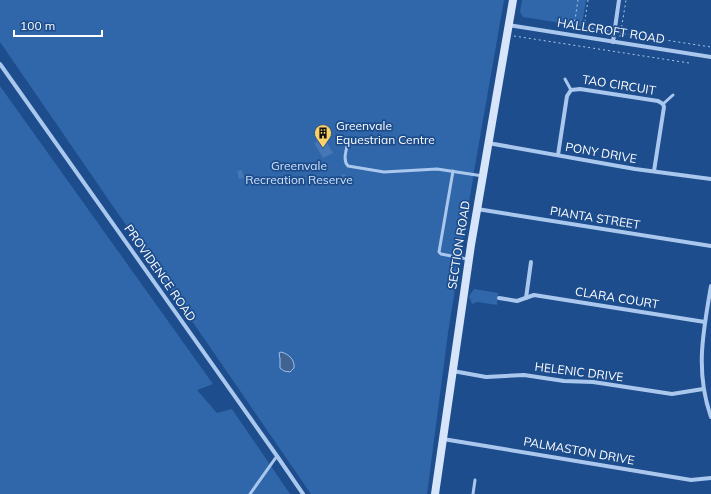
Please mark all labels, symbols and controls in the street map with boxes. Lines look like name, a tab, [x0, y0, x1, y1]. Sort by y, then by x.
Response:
scale bar	[14, 12, 102, 38]
street label: HALLCROFT ROAD	[556, 15, 666, 46]
text: 100 m	[20, 18, 55, 33]
street label: TAO CIRCUIT	[581, 71, 658, 98]
place label: Greenvale Equestrian Centre	[336, 118, 435, 147]
building icon: Greenvale Equestrian Centre	[313, 123, 333, 148]
street label: PONY DRIVE	[564, 139, 638, 166]
park label: Greenvale Recreation Reserve	[245, 158, 353, 187]
street label: SECTION ROAD	[444, 200, 473, 290]
street label: PIANTA STREET	[549, 203, 642, 232]
street label: PROVIDENCE ROAD	[121, 221, 200, 324]
street label: CLARA COURT	[574, 283, 661, 312]
street label: HELENIC DRIVE	[534, 359, 624, 384]
street label: PALMASTON DRIVE	[522, 433, 636, 468]

